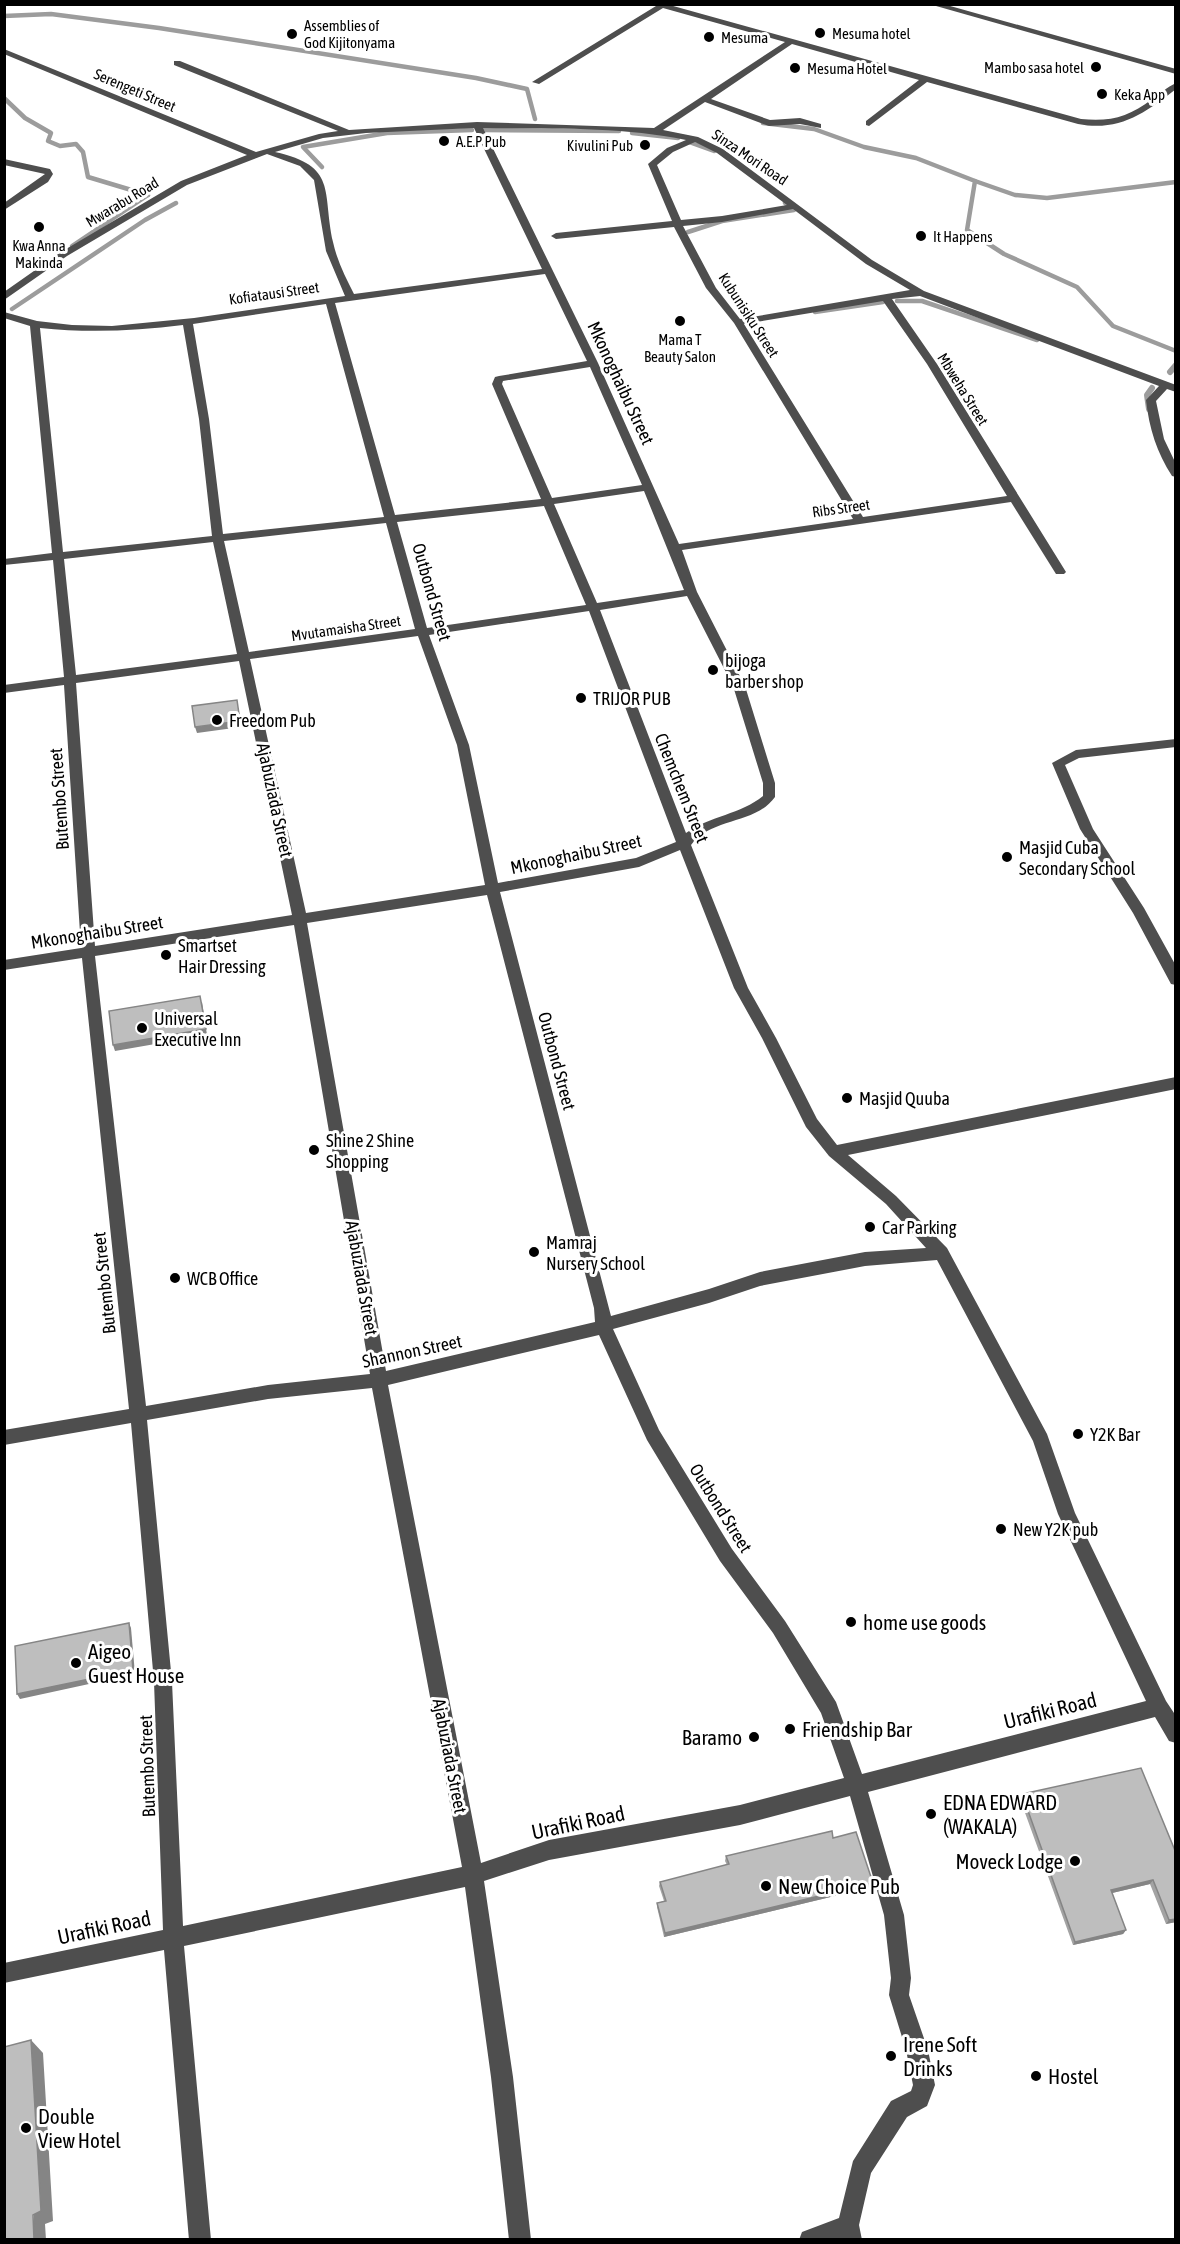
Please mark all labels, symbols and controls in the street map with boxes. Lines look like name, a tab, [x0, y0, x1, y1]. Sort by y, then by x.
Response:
place label: Assemblies of God Kijitonyama	[304, 17, 395, 51]
place label: Mesuma hotel	[832, 25, 911, 42]
marker: Mesuma hotel	[813, 26, 827, 40]
marker: Assemblies of God Kijitonyama	[285, 27, 299, 41]
place label: Mesuma	[721, 29, 768, 46]
marker: Mesuma	[702, 30, 716, 44]
place label: Mambo sasa hotel	[984, 59, 1084, 76]
place label: Mesuma Hotel	[807, 60, 887, 77]
marker: Mambo sasa hotel	[1089, 60, 1103, 74]
marker: Mesuma Hotel	[788, 61, 802, 75]
street label: Serengeti Street	[91, 65, 179, 115]
place label: Keka App	[1114, 86, 1165, 103]
marker: Keka App	[1095, 87, 1109, 101]
street label: Sinza Mori Road	[709, 126, 791, 188]
place label: A.E.P Pub	[456, 133, 506, 150]
marker: A.E.P Pub	[437, 134, 451, 148]
place label: Kivulini Pub	[567, 137, 633, 154]
marker: Kivulini Pub	[638, 138, 652, 152]
street label: Mwarabu Road	[82, 174, 162, 230]
marker: Kwa Anna Makinda	[32, 220, 46, 234]
place label: It Happens	[933, 228, 993, 245]
marker: It Happens	[914, 229, 928, 243]
place label: Kwa Anna Makinda	[12, 237, 66, 271]
street label: Kubunisiku Street	[715, 270, 783, 360]
street label: Kofiatausi Street	[228, 278, 320, 308]
marker: Mama T Beauty Salon	[673, 314, 687, 328]
street label: Mkonoghaibu Street	[583, 318, 659, 448]
place label: Mama T Beauty Salon	[644, 331, 716, 365]
street label: Mbweha Street	[934, 350, 992, 428]
street label: Ribs Street	[811, 496, 871, 520]
street label: Outbond Street	[408, 541, 456, 643]
street label: Mvutamaisha Street	[290, 612, 402, 644]
place label: bijoga barber shop	[725, 650, 804, 692]
marker: bijoga barber shop	[706, 663, 720, 677]
place label: TRIJOR PUB	[593, 688, 671, 709]
marker: TRIJOR PUB	[574, 691, 588, 705]
place label: Freedom Pub	[229, 710, 316, 731]
marker: Freedom Pub	[210, 713, 224, 727]
street label: Chemchem Street	[650, 730, 714, 846]
street label: Ajabuziada Street	[253, 741, 297, 859]
street label: Butembo Street	[45, 747, 73, 851]
street label: Mkonoghaibu Street	[509, 830, 643, 878]
place label: Masjid Cuba Secondary School	[1019, 837, 1135, 879]
marker: Masjid Cuba Secondary School	[1000, 850, 1014, 864]
street label: Mkonoghaibu Street	[29, 911, 165, 953]
place label: Smartset Hair Dressing	[178, 935, 266, 977]
marker: Smartset Hair Dressing	[159, 948, 173, 962]
place label: Universal Executive Inn	[154, 1008, 241, 1050]
street label: Outbond Street	[534, 1010, 580, 1112]
marker: Universal Executive Inn	[135, 1021, 149, 1035]
place label: Masjid Quuba	[859, 1088, 950, 1109]
marker: Masjid Quuba	[840, 1091, 854, 1105]
place label: Shine 2 Shine Shopping	[326, 1130, 414, 1172]
marker: Shine 2 Shine Shopping	[307, 1143, 321, 1157]
place label: Car Parking	[882, 1217, 957, 1238]
street label: Ajabuziada Street	[342, 1219, 382, 1337]
marker: Car Parking	[863, 1220, 877, 1234]
street label: Butembo Street	[88, 1231, 120, 1335]
place label: Mamraj Nursery School	[546, 1232, 645, 1274]
marker: Mamraj Nursery School	[527, 1245, 541, 1259]
place label: WCB Office	[187, 1268, 258, 1289]
marker: WCB Office	[168, 1271, 182, 1285]
street label: Shannon Street	[360, 1330, 464, 1372]
place label: Y2K Bar	[1090, 1424, 1141, 1445]
marker: Y2K Bar	[1071, 1427, 1085, 1441]
street label: Outbond Street	[685, 1460, 757, 1556]
place label: New Y2K pub	[1013, 1519, 1098, 1540]
marker: New Y2K pub	[994, 1522, 1008, 1536]
place label: home use goods	[863, 1610, 986, 1634]
marker: home use goods	[844, 1615, 858, 1629]
place label: Aigeo Guest House	[88, 1639, 184, 1687]
marker: Aigeo Guest House	[69, 1656, 83, 1670]
street label: Urafiki Road	[1001, 1687, 1099, 1733]
street label: Ajabuziada Street	[429, 1697, 471, 1815]
street label: Butembo Street	[135, 1715, 159, 1817]
place label: Friendship Bar	[802, 1717, 913, 1741]
marker: Friendship Bar	[783, 1722, 797, 1736]
place label: Baramo	[682, 1725, 742, 1749]
marker: Baramo	[747, 1730, 761, 1744]
place label: EDNA EDWARD (WAKALA)	[943, 1790, 1057, 1838]
street label: Urafiki Road	[529, 1800, 627, 1844]
marker: EDNA EDWARD (WAKALA)	[924, 1807, 938, 1821]
place label: Moveck Lodge	[955, 1849, 1063, 1873]
marker: Moveck Lodge	[1068, 1854, 1082, 1868]
place label: New Choice Pub	[778, 1874, 900, 1898]
marker: New Choice Pub	[759, 1879, 773, 1893]
street label: Urafiki Road	[55, 1905, 153, 1949]
place label: Irene Soft Drinks	[903, 2032, 977, 2080]
marker: Irene Soft Drinks	[884, 2049, 898, 2063]
place label: Hostel	[1048, 2064, 1099, 2088]
marker: Hostel	[1029, 2069, 1043, 2083]
place label: Double View Hotel	[38, 2104, 121, 2152]
marker: Double View Hotel	[19, 2121, 33, 2135]

